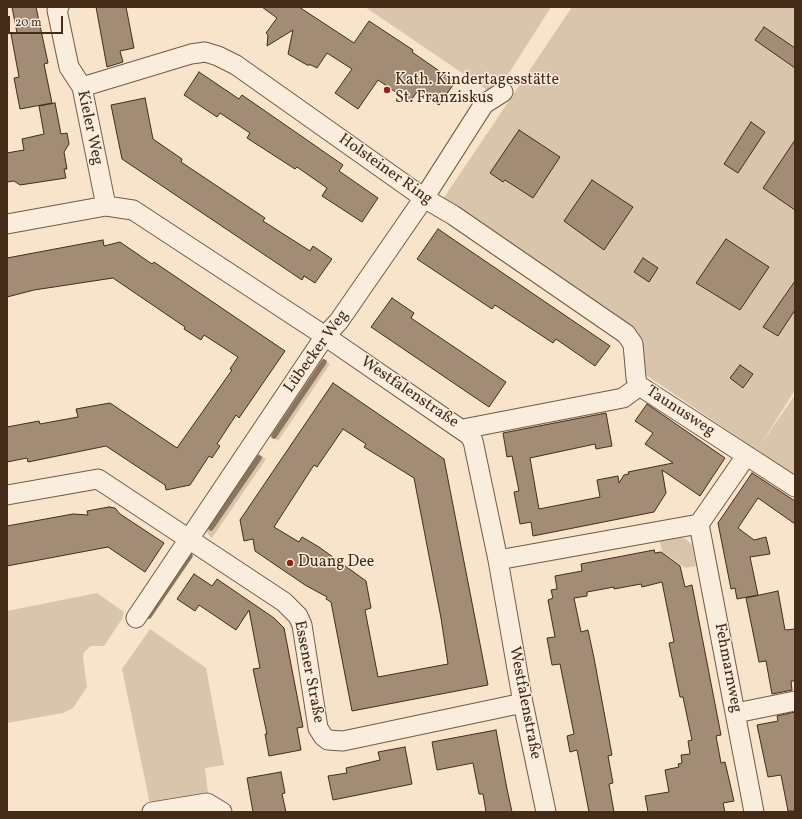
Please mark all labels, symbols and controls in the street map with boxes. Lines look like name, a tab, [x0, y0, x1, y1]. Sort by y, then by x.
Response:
scale bar	[10, 8, 65, 34]
text: 20 m	[15, 15, 42, 31]
place label: Kath. Kindertagesstätte St. Franziskus	[395, 71, 559, 109]
marker: Kath. Kindertagesstätte St. Franziskus	[382, 85, 392, 95]
street label: Kieler Weg	[72, 89, 106, 167]
street label: Holsteiner Ring	[334, 130, 436, 210]
street label: Lübecker Weg	[281, 307, 353, 397]
street label: Westfalenstraße	[356, 353, 462, 433]
street label: Taunusweg	[642, 383, 718, 441]
place label: Duang Dee	[298, 553, 374, 573]
marker: Duang Dee	[285, 558, 295, 568]
street label: Essener Straße	[289, 619, 327, 725]
street label: Fehmarnweg	[709, 621, 745, 715]
street label: Westfalenstraße	[504, 645, 544, 761]

